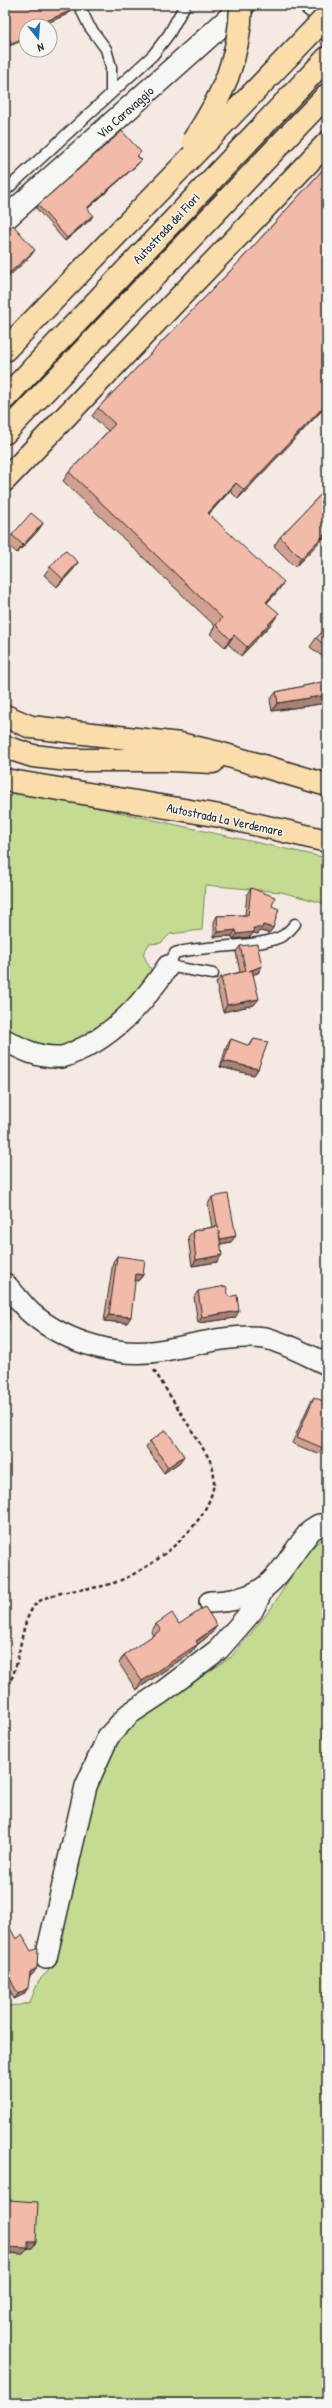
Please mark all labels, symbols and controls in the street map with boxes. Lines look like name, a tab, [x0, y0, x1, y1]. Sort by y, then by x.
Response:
north arrow	[18, 18, 58, 58]
text: N	[36, 40, 46, 55]
street label: Via Caravaggio	[93, 82, 157, 142]
street label: Autostrada dei Fiori	[128, 189, 204, 267]
street label: Autostrada La Verdemare	[165, 798, 285, 840]

